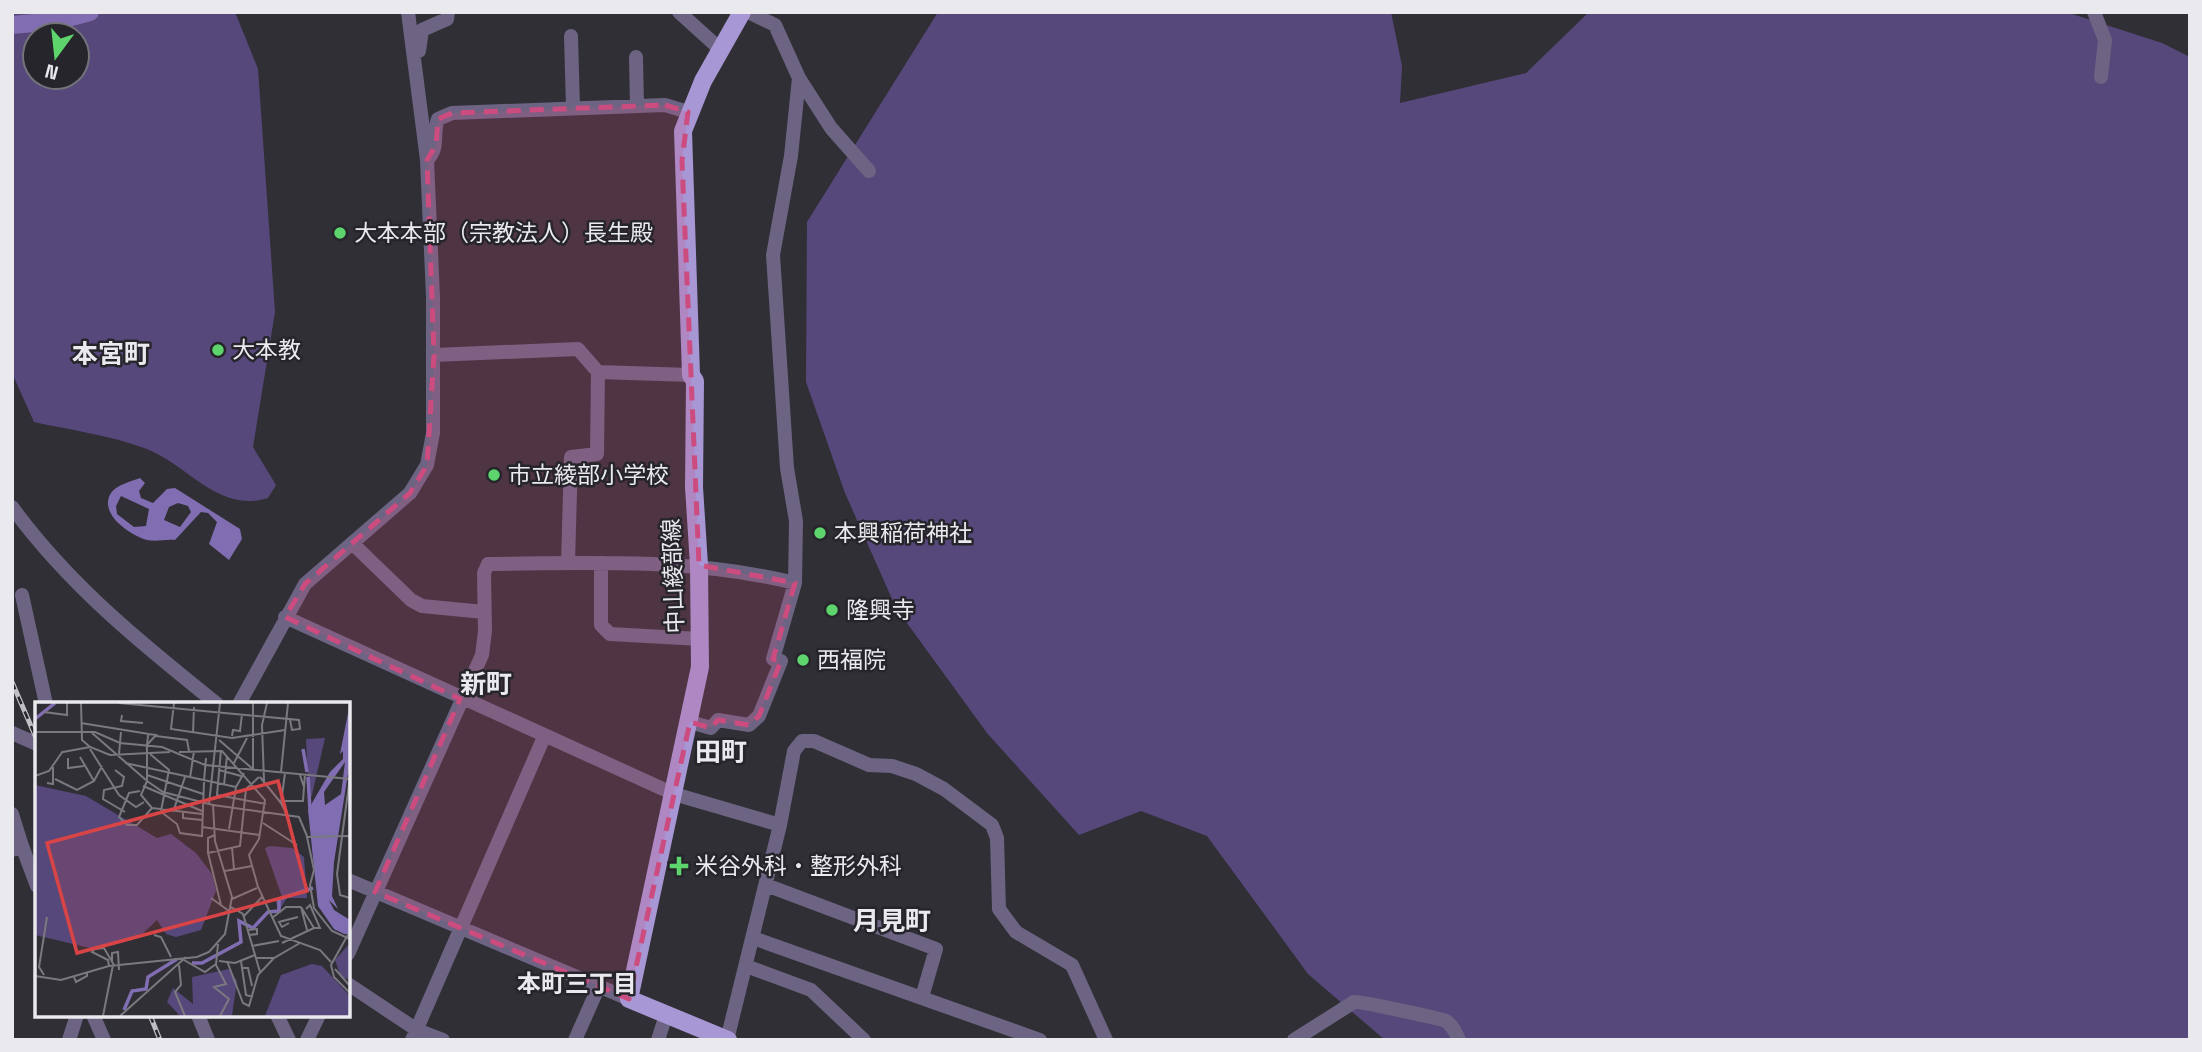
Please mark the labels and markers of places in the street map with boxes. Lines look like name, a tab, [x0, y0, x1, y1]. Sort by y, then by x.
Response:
place label: 大本本部（宗教法人）長生殿	[354, 218, 653, 248]
marker: 大本本部（宗教法人）長生殿	[332, 225, 348, 241]
place label: 大本教	[232, 335, 301, 365]
marker: 大本教	[210, 342, 226, 358]
place label: 市立綾部小学校	[508, 460, 669, 490]
marker: 市立綾部小学校	[486, 467, 502, 483]
place label: 本興稲荷神社	[834, 518, 972, 548]
marker: 本興稲荷神社	[812, 525, 828, 541]
place label: 隆興寺	[846, 595, 915, 625]
marker: 隆興寺	[824, 602, 840, 618]
place label: 西福院	[817, 645, 886, 675]
marker: 西福院	[795, 652, 811, 668]
place label: 米谷外科・整形外科	[695, 851, 902, 881]
marker: 米谷外科・整形外科	[669, 856, 689, 876]

